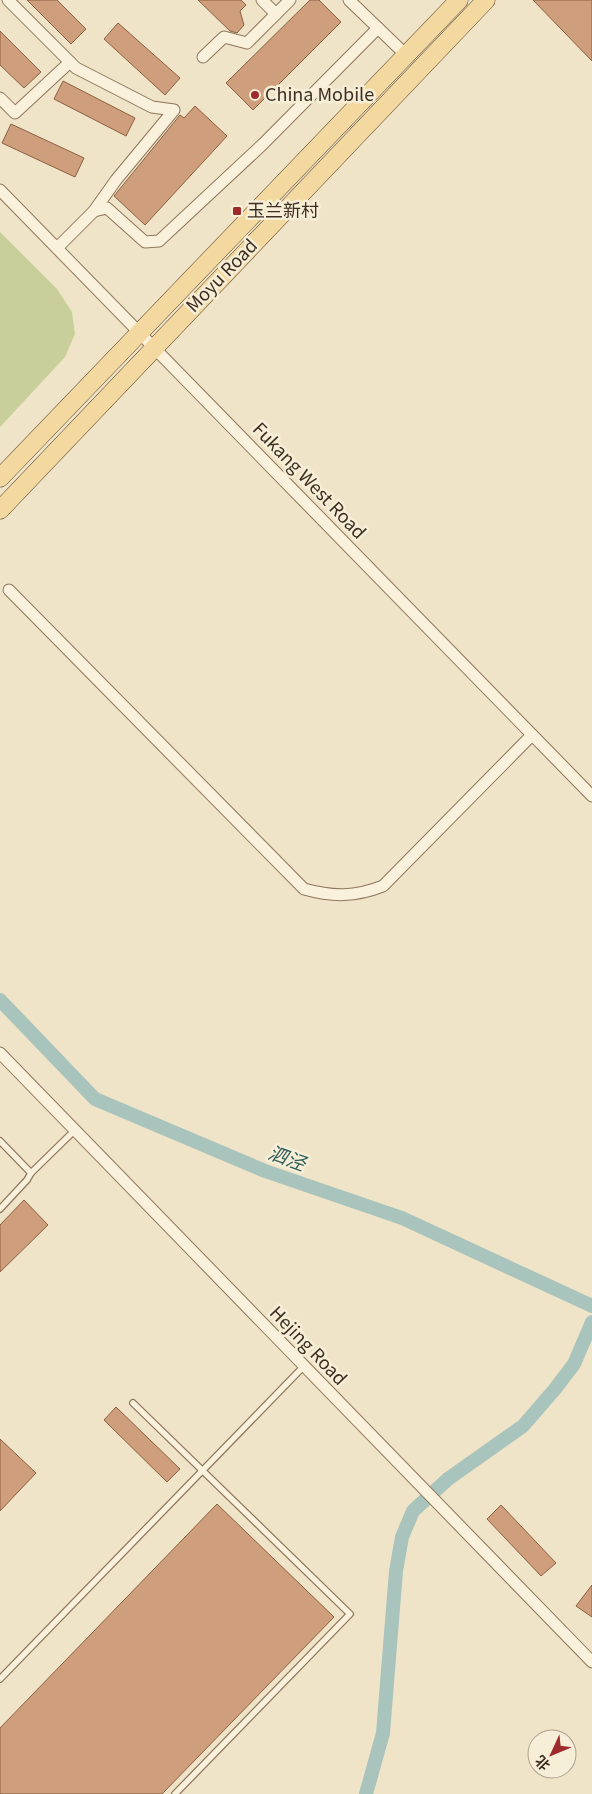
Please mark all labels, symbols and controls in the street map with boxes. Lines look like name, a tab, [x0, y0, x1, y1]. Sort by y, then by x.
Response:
place label: China Mobile	[265, 80, 374, 106]
marker: China Mobile	[249, 89, 261, 101]
place label: 玉兰新村	[247, 196, 319, 222]
marker: 玉兰新村	[231, 205, 243, 217]
street label: Moyu Road	[179, 232, 262, 317]
street label: Fukang West Road	[248, 416, 373, 544]
water label: 泗泾	[265, 1137, 312, 1176]
street label: Hejing Road	[265, 1299, 354, 1390]
north arrow	[527, 1729, 577, 1779]
text: 北	[530, 1752, 554, 1776]

